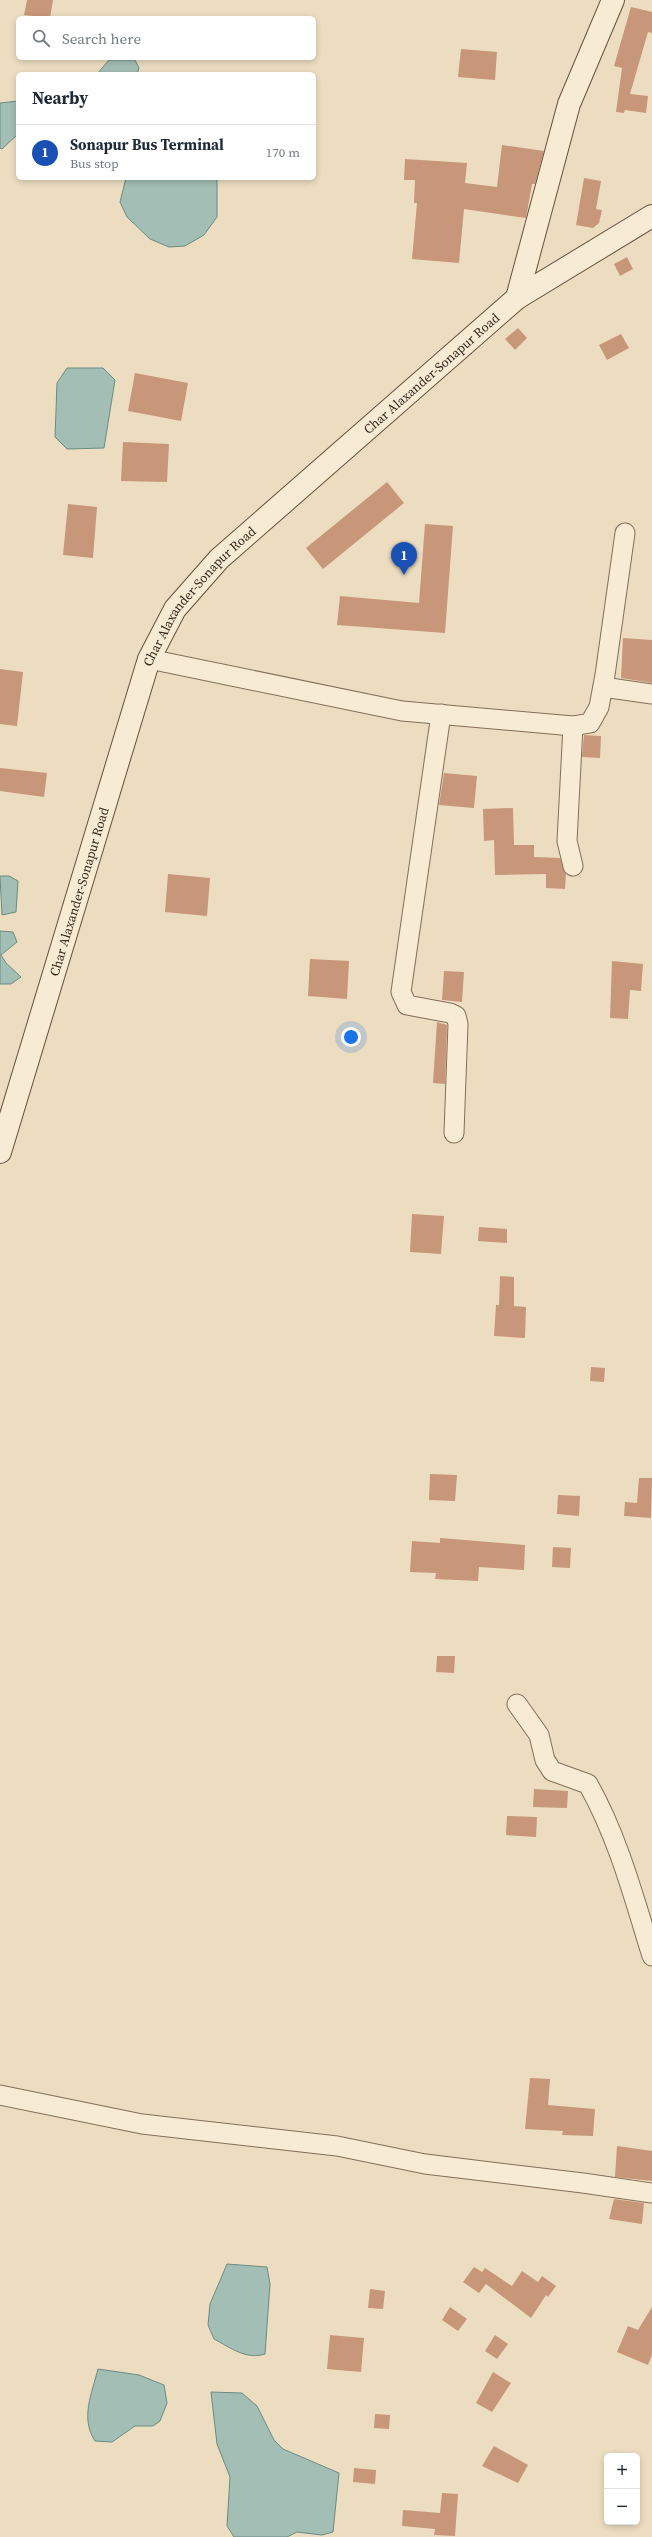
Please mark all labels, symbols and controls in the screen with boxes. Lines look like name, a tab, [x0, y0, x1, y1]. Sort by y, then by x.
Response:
search box	[16, 16, 316, 60]
icon: search	[30, 27, 52, 49]
text: Search here	[62, 28, 141, 49]
text: Nearby	[32, 86, 88, 110]
text: Sonapur Bus Terminal	[70, 134, 224, 155]
text: 1	[41, 144, 49, 161]
text: 170 m	[266, 144, 300, 161]
text: Bus stop	[70, 155, 119, 172]
street label: Char Alaxander-Sonapur Road	[360, 309, 504, 438]
street label: Char Alaxander-Sonapur Road	[139, 522, 260, 668]
pin: 1	[391, 542, 417, 575]
street label: Char Alaxander-Sonapur Road	[46, 805, 113, 978]
your location	[341, 1027, 361, 1047]
map controls	[604, 2453, 640, 2525]
button: +	[604, 2453, 640, 2489]
button: −	[604, 2489, 640, 2525]

